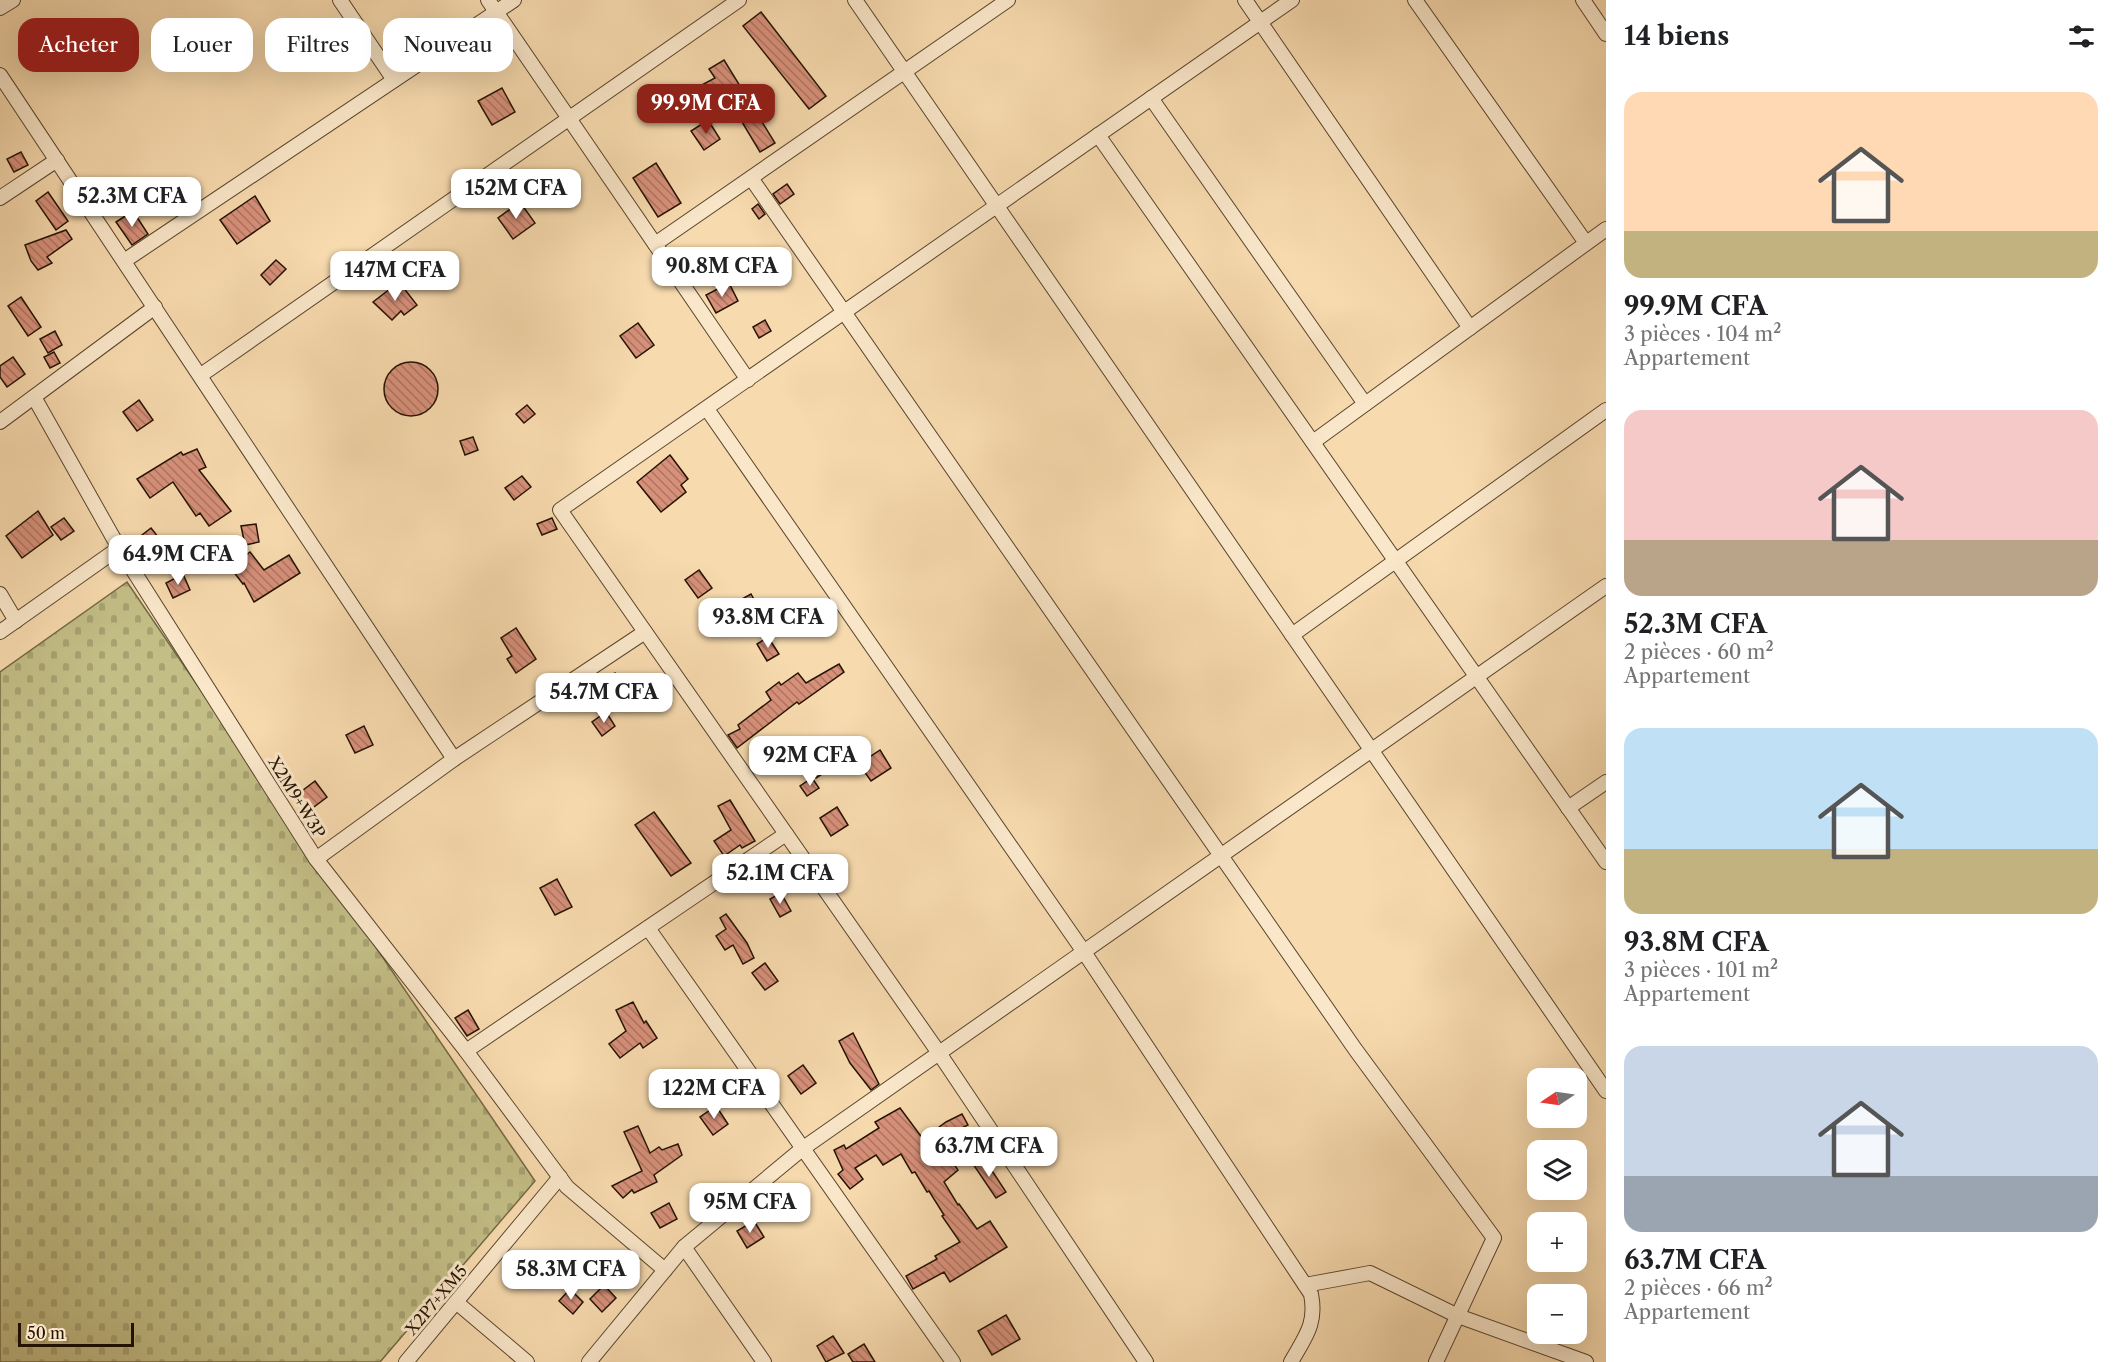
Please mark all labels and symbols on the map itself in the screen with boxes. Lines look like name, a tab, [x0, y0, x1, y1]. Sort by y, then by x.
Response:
pin: 99.9M CFA	[637, 84, 775, 135]
pin: 152M CFA	[454, 169, 578, 220]
pin: 52.3M CFA	[63, 177, 201, 228]
pin: 90.8M CFA	[653, 247, 791, 298]
pin: 147M CFA	[333, 251, 457, 302]
pin: 64.9M CFA	[109, 535, 247, 586]
pin: 93.8M CFA	[699, 598, 837, 649]
pin: 54.7M CFA	[535, 673, 673, 724]
pin: 92M CFA	[755, 736, 865, 787]
street label: X2M9+W3P	[264, 752, 330, 842]
pin: 52.1M CFA	[711, 854, 849, 905]
north arrow	[1527, 1068, 1587, 1128]
pin: 122M CFA	[652, 1069, 776, 1120]
pin: 63.7M CFA	[920, 1127, 1058, 1178]
pin: 95M CFA	[695, 1183, 805, 1234]
pin: 58.3M CFA	[502, 1250, 640, 1301]
street label: X2P7+XM5	[400, 1261, 471, 1340]
scale bar	[18, 1320, 134, 1348]

